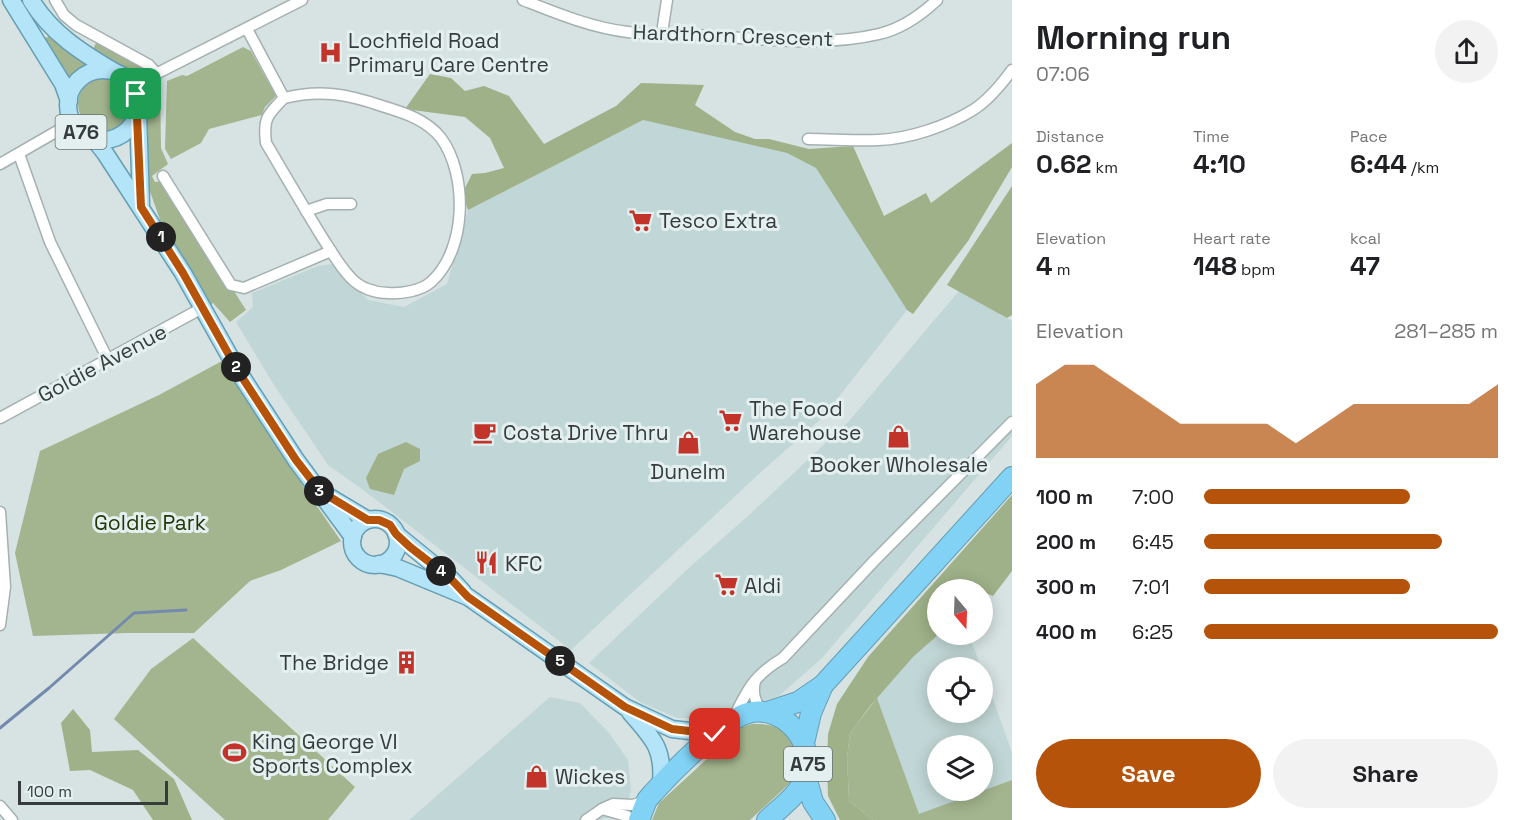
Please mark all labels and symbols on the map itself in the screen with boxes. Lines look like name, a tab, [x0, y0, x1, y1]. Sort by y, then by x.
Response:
street label: Hardthorn Crescent	[632, 18, 834, 52]
place label: Lochfield Road Primary Care Centre	[348, 27, 549, 78]
hospital icon: Lochfield Road Primary Care Centre	[317, 39, 343, 65]
pin	[110, 68, 161, 119]
road number: A76	[56, 115, 106, 149]
supermarket icon: Tesco Extra	[628, 207, 654, 233]
place label: Tesco Extra	[659, 207, 777, 234]
pin: 1	[146, 222, 176, 252]
street label: Goldie Avenue	[33, 318, 171, 408]
pin: 2	[221, 352, 251, 382]
place label: The Food Warehouse	[749, 395, 861, 446]
supermarket icon: The Food Warehouse	[718, 407, 744, 433]
cafe icon: Costa Drive Thru	[472, 419, 498, 445]
place label: Costa Drive Thru	[503, 419, 669, 446]
shop icon: Booker Wholesale	[886, 423, 912, 449]
shop icon: Dunelm	[675, 430, 701, 456]
place label: Booker Wholesale	[810, 451, 988, 478]
place label: Dunelm	[650, 458, 726, 485]
pin: 3	[304, 476, 334, 506]
park label: Goldie Park	[94, 509, 206, 536]
restaurant icon: KFC	[474, 550, 500, 576]
place label: KFC	[505, 550, 542, 577]
pin: 4	[426, 556, 456, 586]
supermarket icon: Aldi	[713, 572, 739, 598]
place label: Aldi	[744, 572, 781, 599]
north arrow	[927, 579, 993, 645]
pin: 5	[545, 646, 575, 676]
place label: The Bridge	[280, 649, 389, 676]
building icon: The Bridge	[394, 649, 420, 675]
pin	[689, 708, 740, 759]
place label: King George VI Sports Complex	[252, 728, 413, 779]
sports icon: King George VI Sports Complex	[221, 740, 247, 766]
road number: A75	[784, 747, 832, 781]
shop icon: Wickes	[524, 763, 550, 789]
place label: Wickes	[555, 763, 625, 790]
scale bar	[18, 778, 168, 806]

